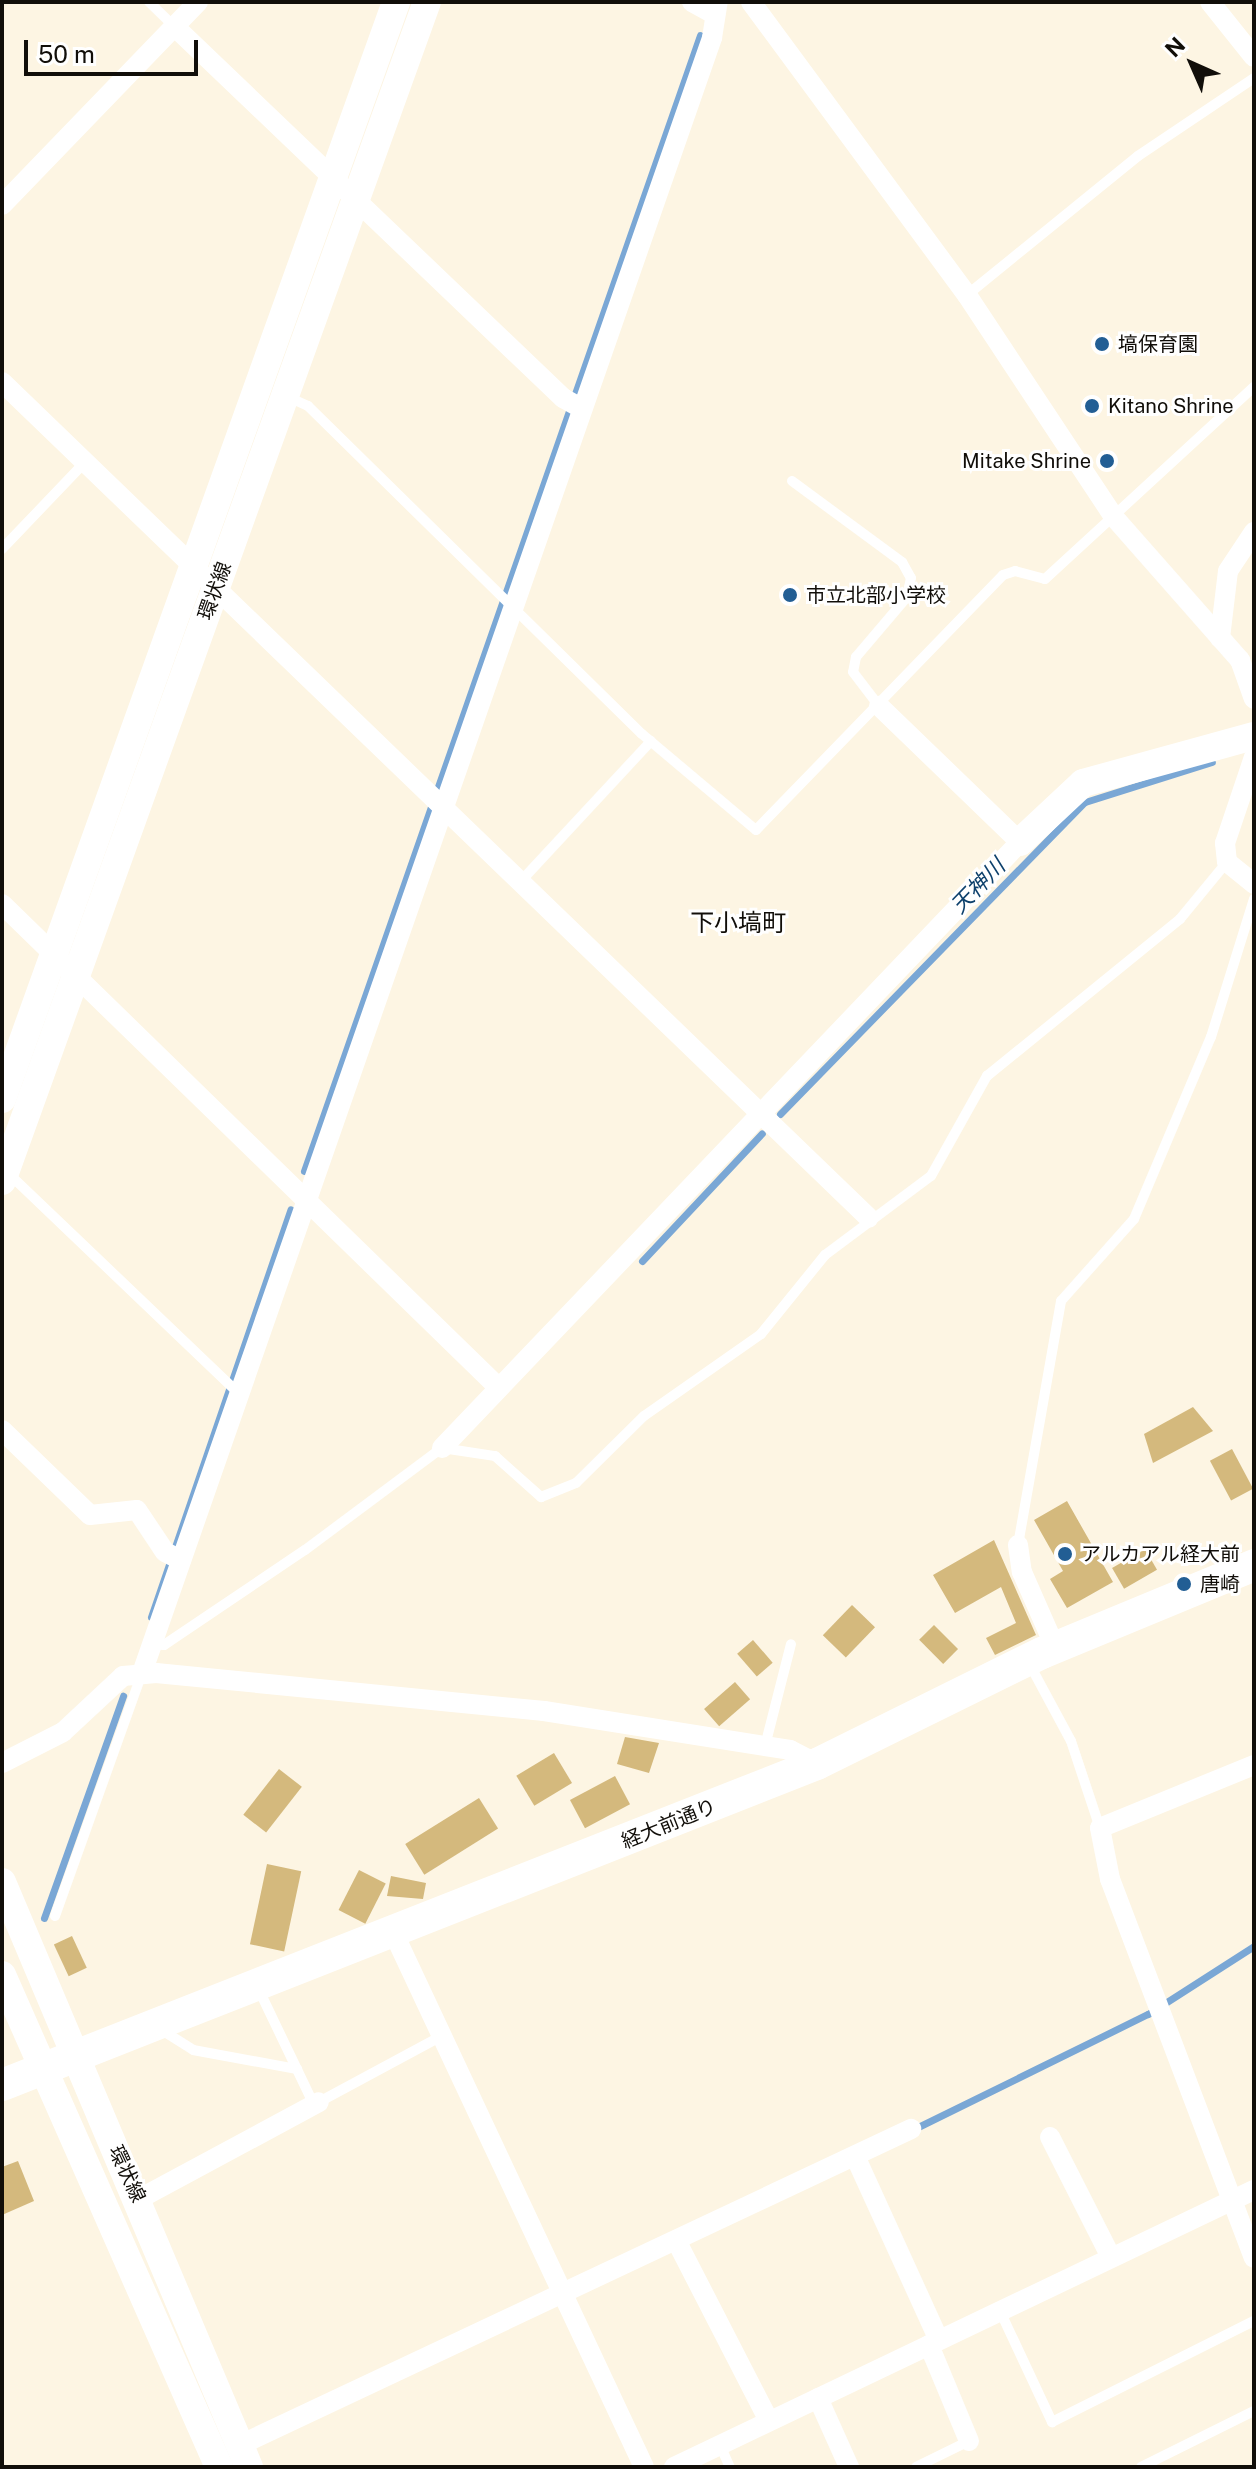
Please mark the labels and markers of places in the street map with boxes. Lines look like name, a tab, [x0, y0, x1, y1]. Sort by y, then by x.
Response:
place label: 塙保育園	[1118, 332, 1198, 356]
marker: 塙保育園	[1093, 335, 1111, 353]
place label: Kitano Shrine	[1108, 394, 1234, 418]
marker: Kitano Shrine	[1083, 397, 1101, 415]
place label: Mitake Shrine	[962, 449, 1091, 473]
marker: Mitake Shrine	[1098, 452, 1116, 470]
place label: 市立北部小学校	[806, 583, 946, 607]
marker: 市立北部小学校	[781, 586, 799, 604]
place label: アルカアル経大前	[1081, 1542, 1241, 1566]
marker: アルカアル経大前	[1056, 1545, 1074, 1563]
place label: 唐崎	[1200, 1572, 1240, 1596]
marker: 唐崎	[1175, 1575, 1193, 1593]

